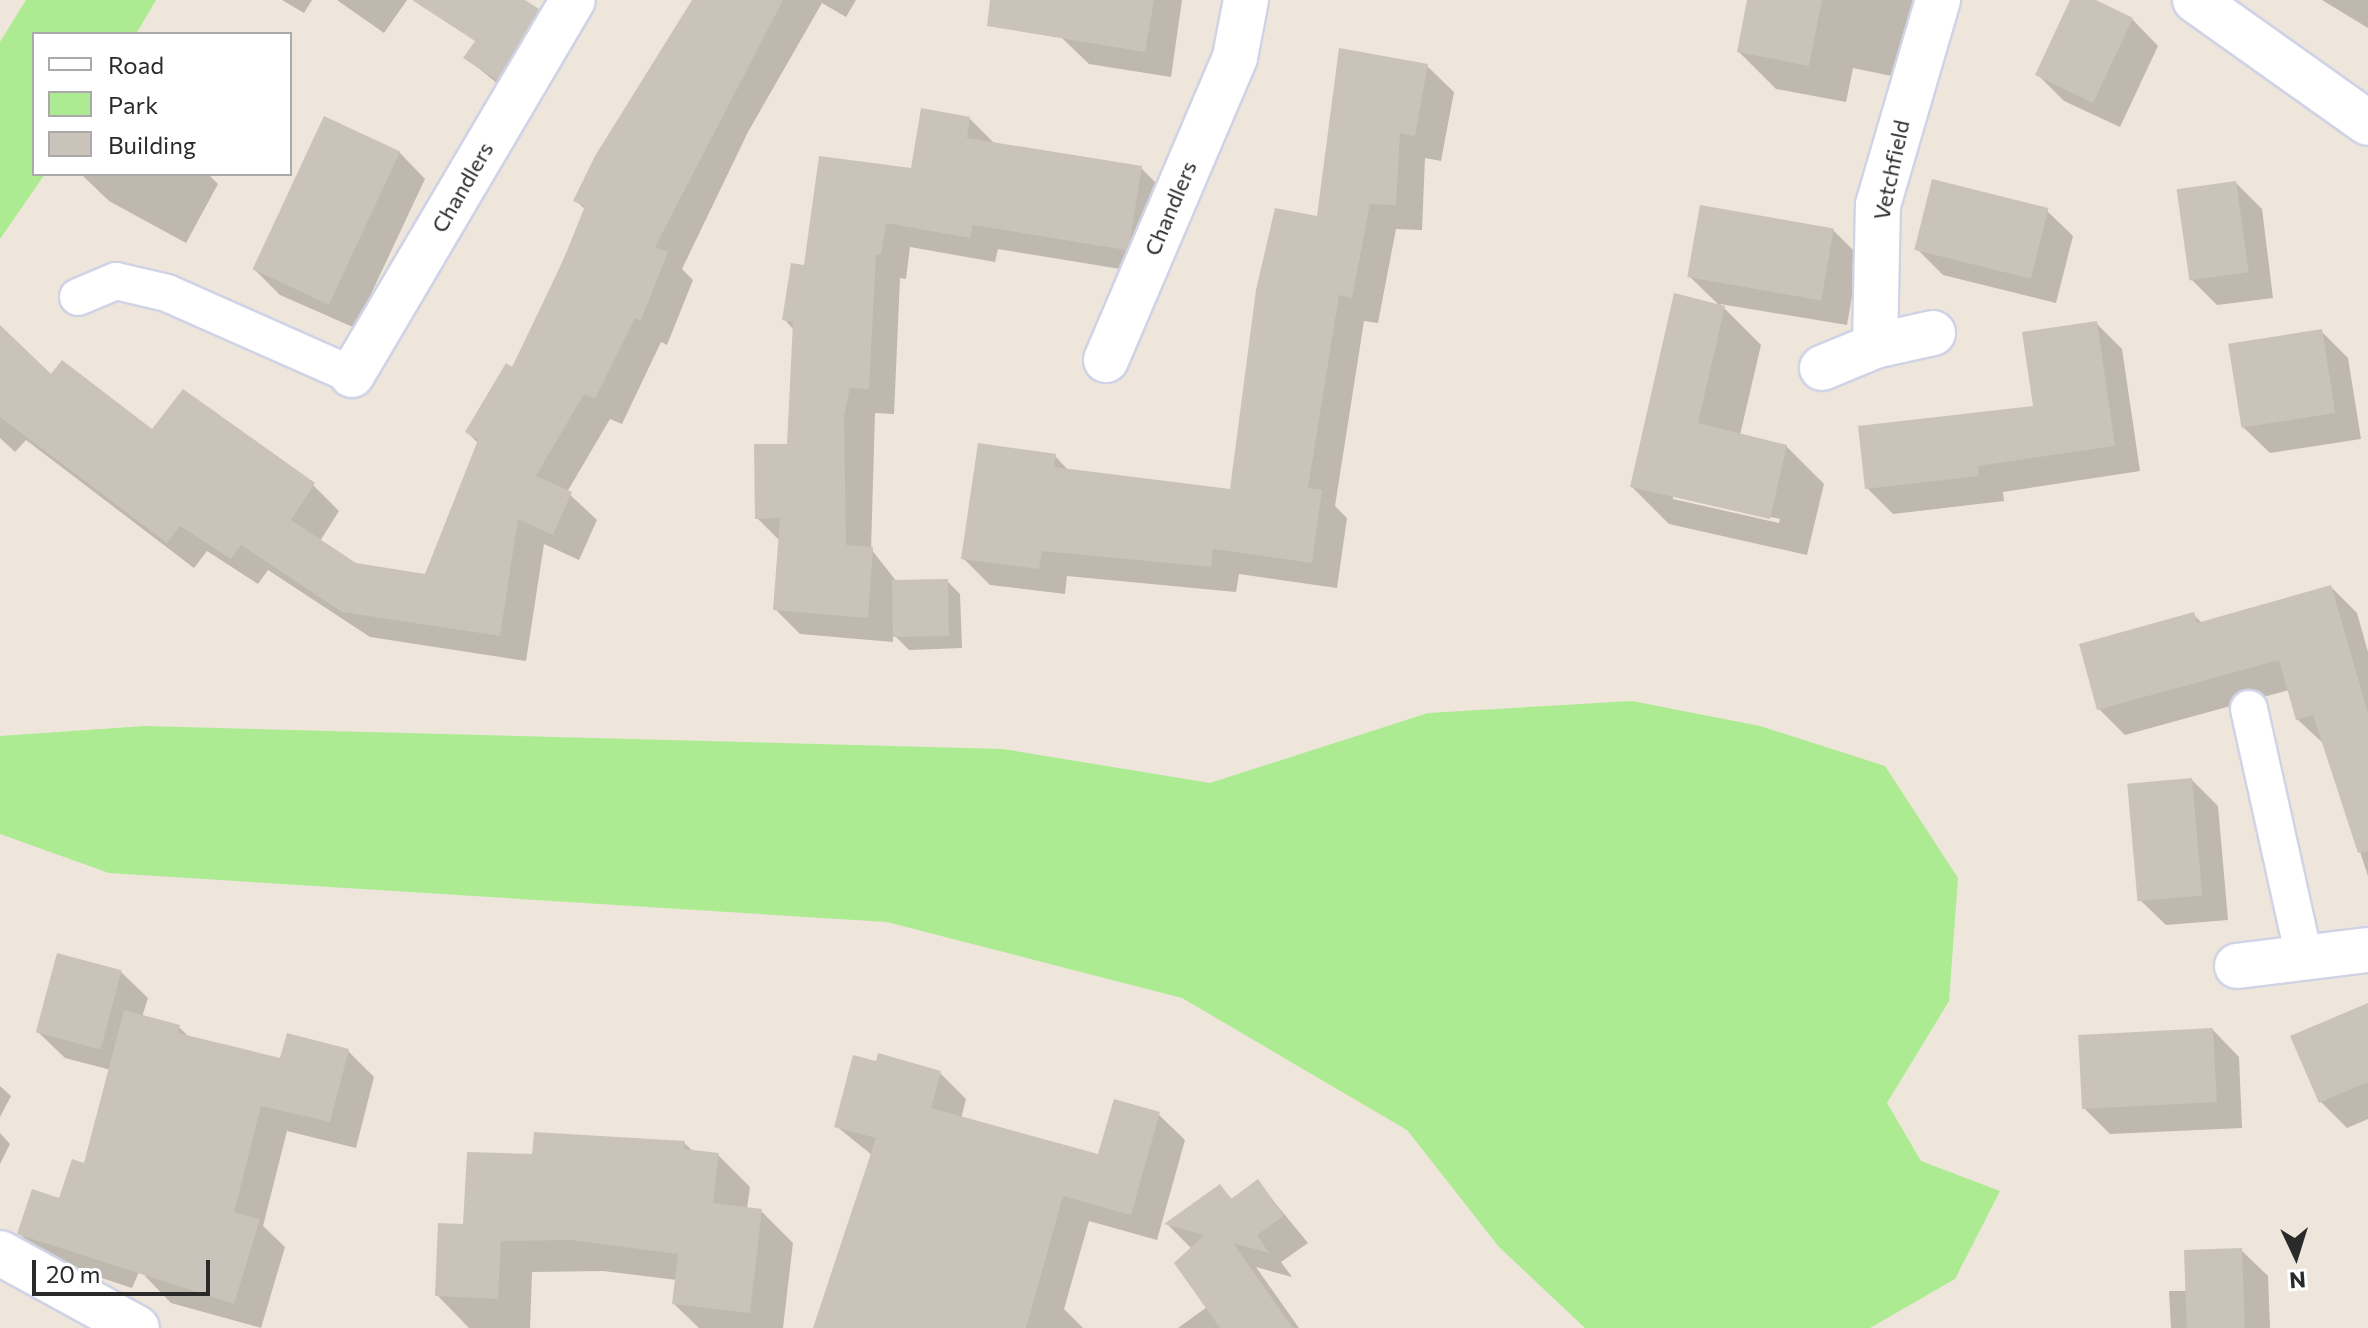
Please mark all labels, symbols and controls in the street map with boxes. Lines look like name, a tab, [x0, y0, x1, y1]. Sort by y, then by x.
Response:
legend	[32, 32, 292, 176]
text: Road	[108, 50, 164, 79]
text: Park	[108, 90, 158, 119]
street label: Vetchfield	[1868, 118, 1914, 222]
text: Building	[108, 130, 196, 159]
street label: Chandlers	[426, 137, 498, 237]
street label: Chandlers	[1138, 157, 1202, 259]
north arrow	[2256, 1216, 2336, 1296]
scale bar	[36, 1244, 214, 1294]
text: 20 m	[46, 1259, 100, 1288]
text: N	[2289, 1266, 2307, 1294]

